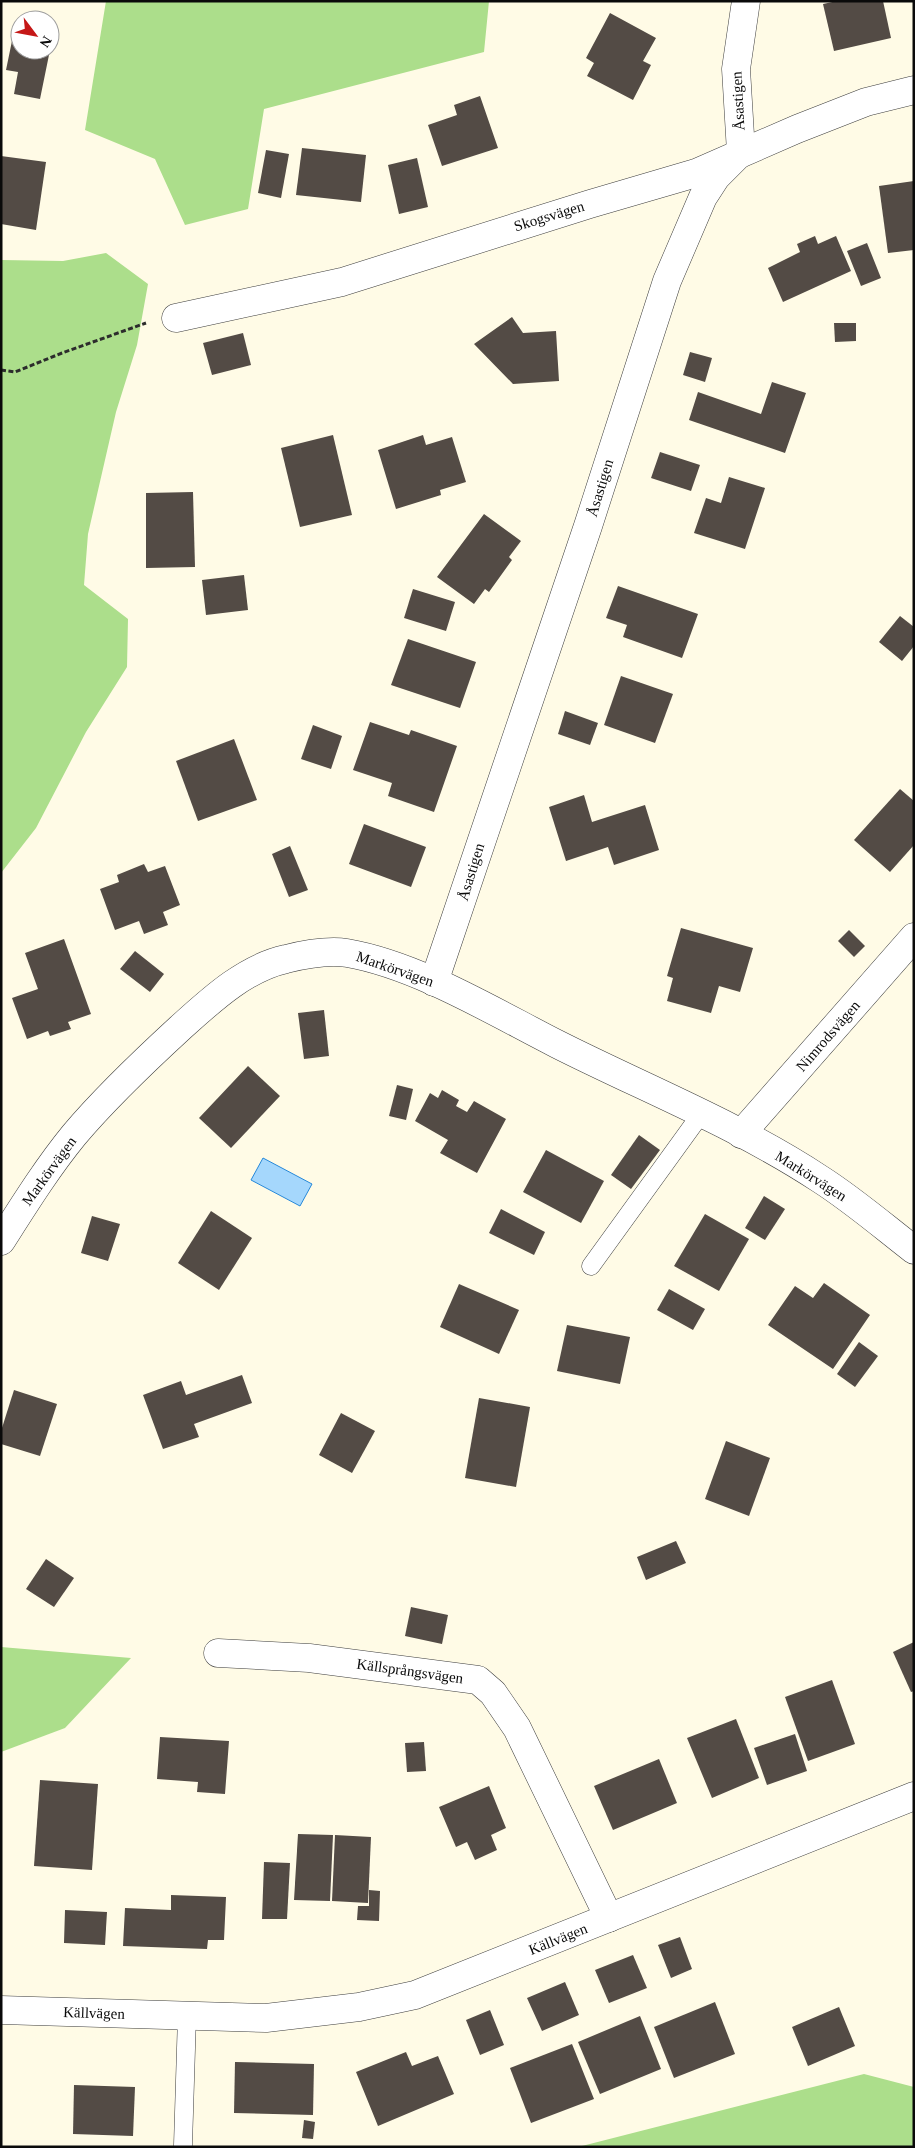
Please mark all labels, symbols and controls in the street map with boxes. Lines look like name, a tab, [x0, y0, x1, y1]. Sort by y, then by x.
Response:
north arrow	[10, 10, 60, 60]
text: N	[37, 33, 55, 50]
street label: Åsastigen	[728, 71, 748, 131]
street label: Skogsvägen	[512, 198, 586, 234]
street label: Åsastigen	[584, 457, 616, 519]
street label: Åsastigen	[455, 841, 487, 903]
street label: Markörvägen	[354, 948, 436, 990]
street label: Nimrodsvägen	[793, 997, 863, 1075]
street label: Markörvägen	[19, 1133, 80, 1208]
street label: Markörvägen	[772, 1148, 850, 1204]
street label: Källsprångsvägen	[356, 1656, 465, 1686]
street label: Källvägen	[526, 1920, 590, 1958]
street label: Källvägen	[63, 2004, 126, 2022]

